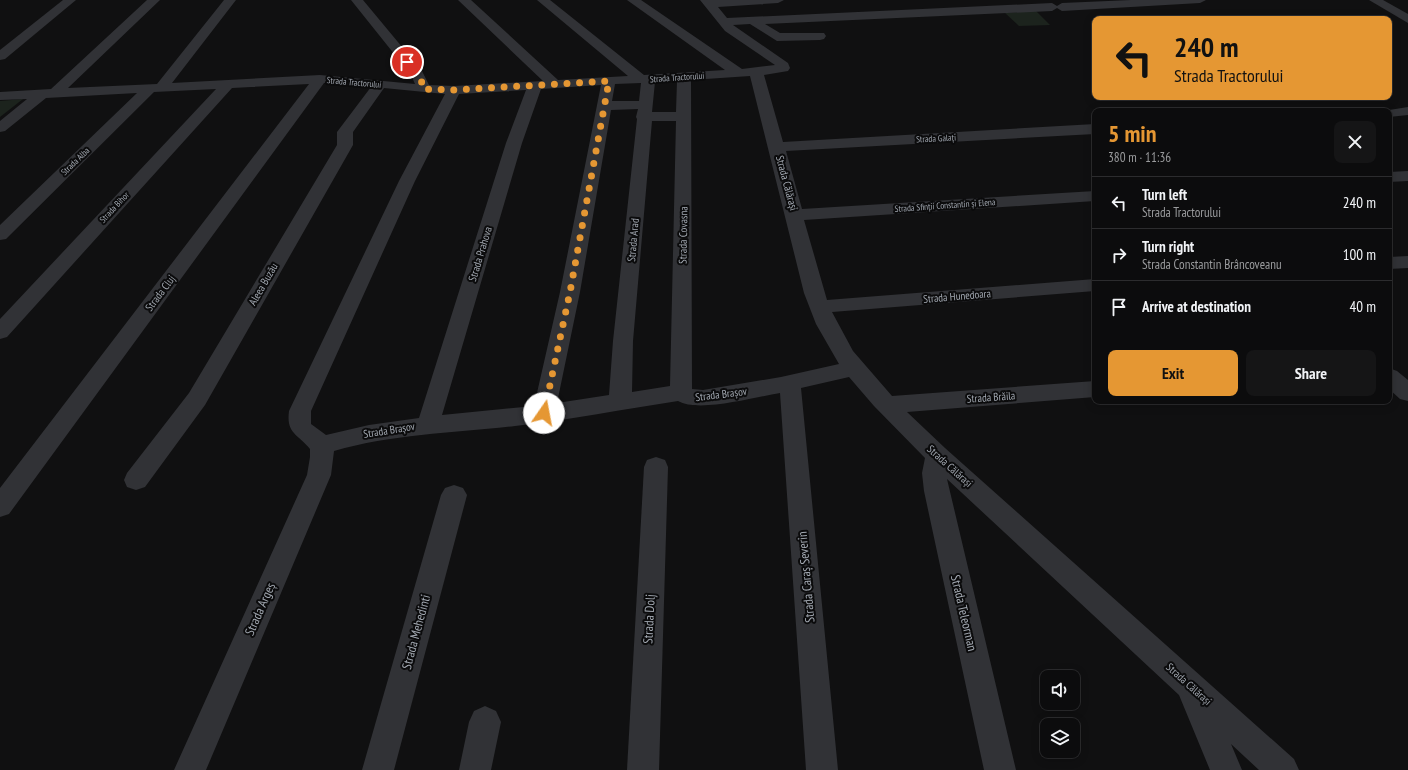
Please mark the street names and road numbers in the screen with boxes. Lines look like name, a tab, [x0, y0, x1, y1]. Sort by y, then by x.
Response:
street label: Strada Tractorului	[649, 70, 705, 84]
street label: Strada Tractorului	[326, 74, 382, 90]
street label: Strada Galați	[916, 131, 956, 146]
street label: Strada Alba	[58, 144, 92, 177]
street label: Strada Călărași	[773, 154, 801, 212]
street label: Strada Bihor	[97, 189, 131, 225]
street label: Strada Sfinții Constantin și Elena	[894, 196, 996, 215]
street label: Strada Covasna	[675, 206, 691, 264]
street label: Strada Arad	[624, 217, 642, 262]
street label: Strada Prahova	[465, 225, 495, 283]
street label: Aleea Buzău	[245, 260, 281, 308]
street label: Strada Cluj	[142, 272, 178, 314]
street label: Strada Hunedoara	[923, 286, 991, 306]
street label: Strada Brașov	[694, 384, 748, 404]
street label: Strada Brăila	[966, 388, 1016, 406]
street label: Strada Brașov	[362, 419, 416, 441]
street label: Strada Călărași	[924, 442, 976, 490]
street label: Strada Caraș Severin	[794, 530, 818, 623]
street label: Strada Teleorman	[947, 573, 981, 653]
street label: Strada Argeș	[241, 580, 279, 638]
street label: Strada Mehedinti	[398, 593, 434, 671]
street label: Strada Dolj	[639, 594, 659, 644]
street label: Strada Călărași	[1163, 660, 1215, 708]

